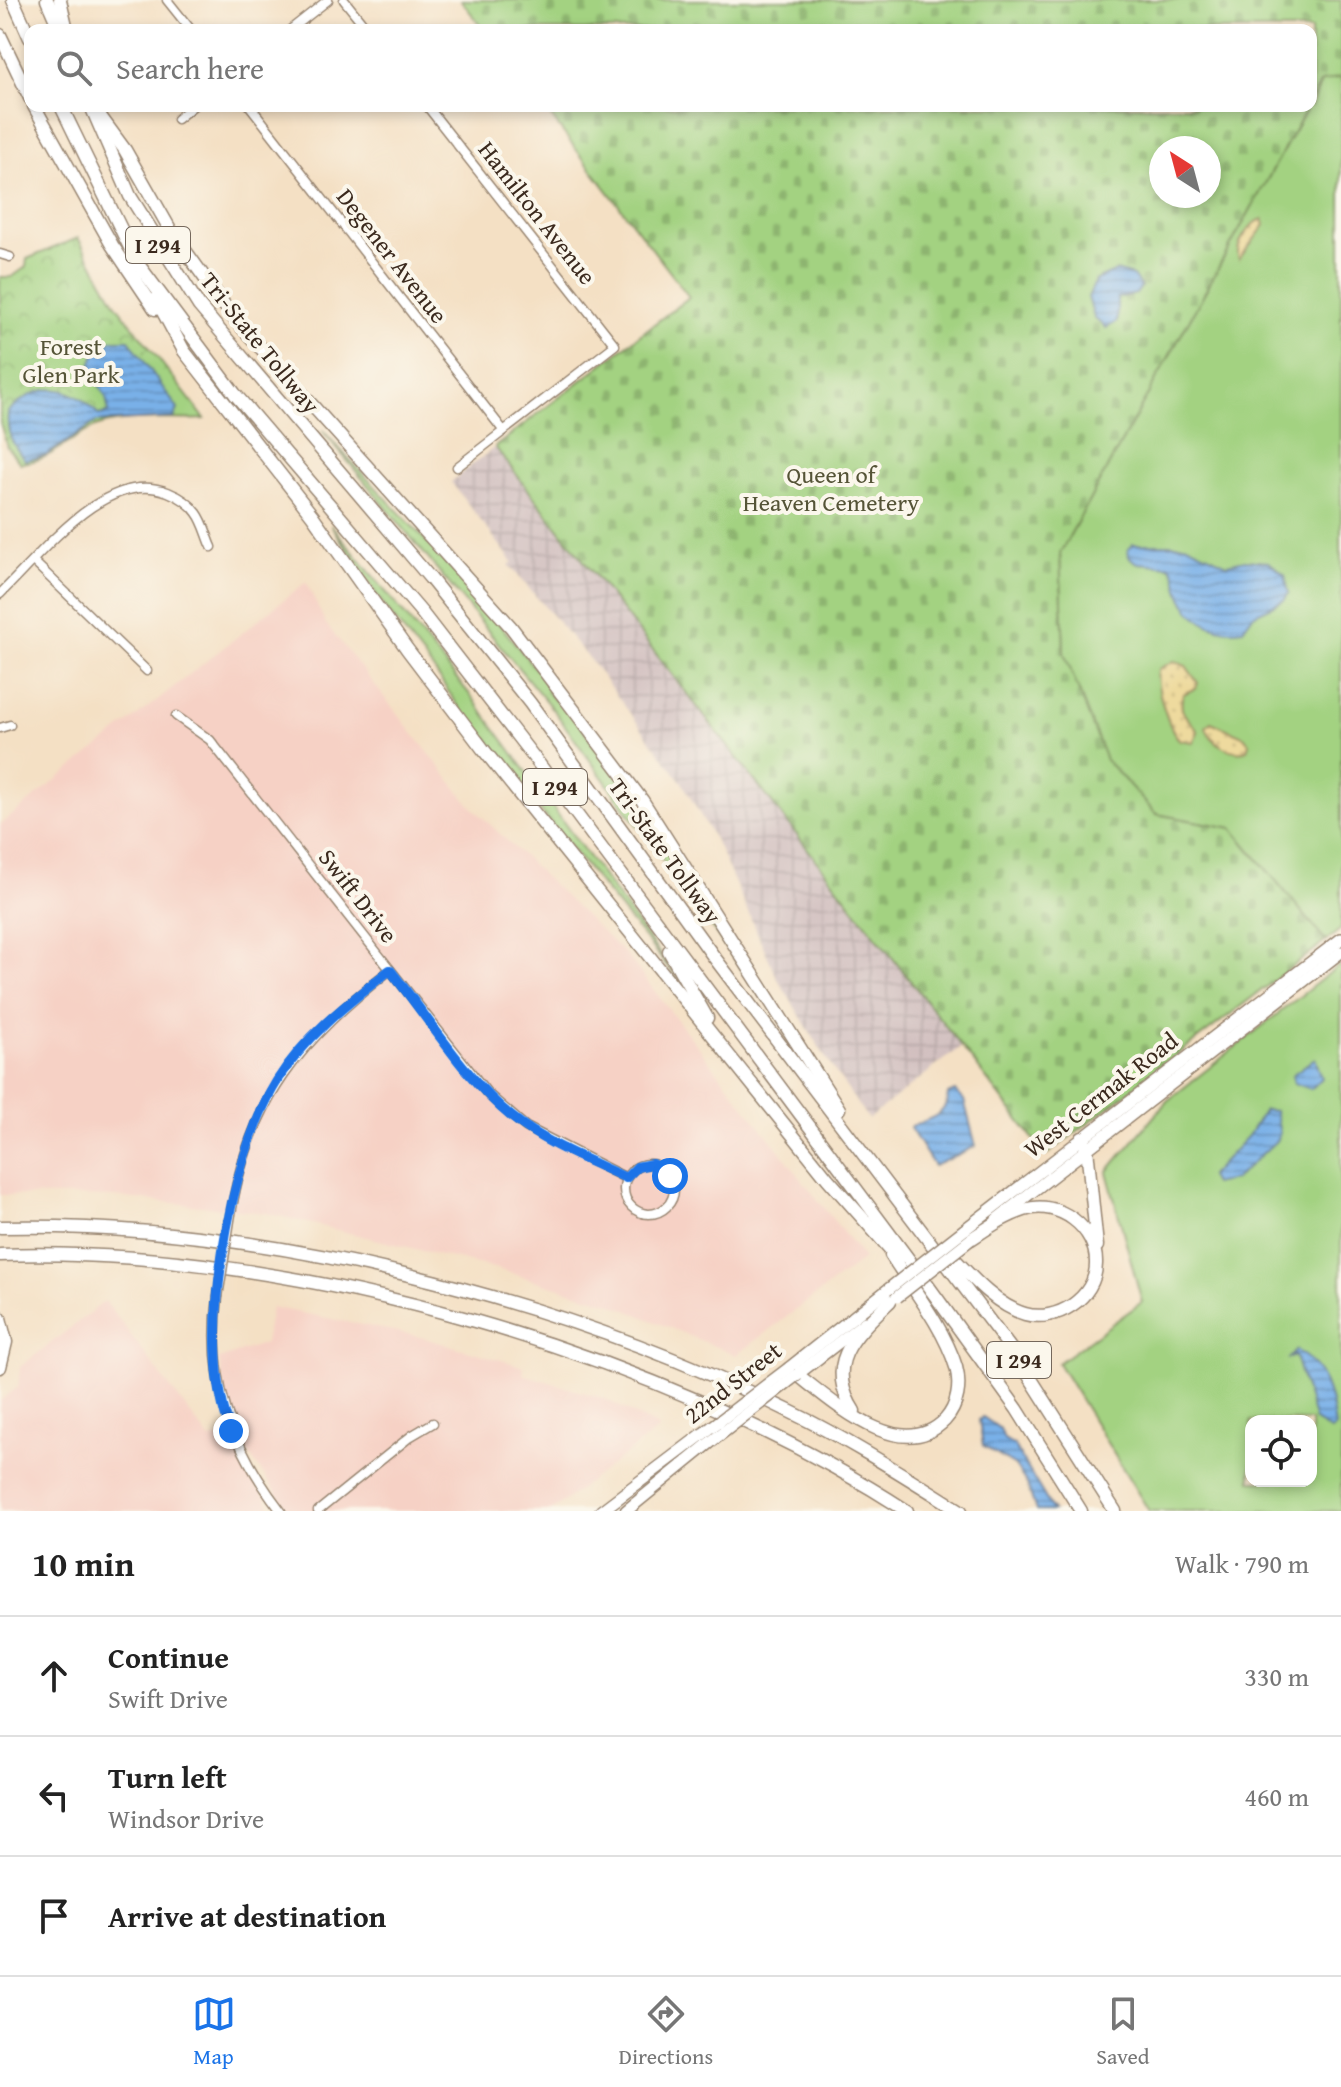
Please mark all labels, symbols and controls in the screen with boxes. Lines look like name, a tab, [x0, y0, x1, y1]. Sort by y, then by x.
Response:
search box	[24, 24, 1317, 112]
icon: search	[52, 46, 96, 90]
text: Search here	[116, 46, 264, 90]
street label: Hamilton Avenue	[470, 134, 605, 292]
north arrow	[1149, 136, 1221, 208]
street label: Degener Avenue	[329, 181, 456, 331]
road number: I 294	[126, 227, 190, 263]
street label: Tri-State Tollway	[192, 264, 328, 421]
park label: Forest Glen Park	[22, 329, 120, 392]
park label: Queen of Heaven Cemetery	[743, 457, 919, 520]
road number: I 294	[523, 769, 587, 805]
street label: Tri-State Tollway	[600, 770, 730, 931]
street label: Swift Drive	[310, 841, 406, 950]
street label: West Cermak Road	[1016, 1023, 1185, 1166]
route start	[652, 1158, 688, 1194]
street label: 22nd Street	[676, 1333, 789, 1432]
road number: I 294	[987, 1342, 1051, 1378]
route end	[213, 1413, 249, 1449]
map controls	[1245, 1415, 1317, 1487]
button: locate	[1245, 1415, 1317, 1487]
text: 10 min	[32, 1539, 134, 1588]
text: Walk · 790 m	[1175, 1544, 1309, 1583]
text: Continue	[108, 1635, 229, 1679]
icon: ahead	[32, 1654, 76, 1698]
text: 330 m	[1244, 1657, 1309, 1696]
text: Swift Drive	[108, 1679, 228, 1718]
text: Turn left	[108, 1755, 227, 1799]
icon: left	[32, 1774, 76, 1818]
text: 460 m	[1244, 1777, 1309, 1816]
text: Windsor Drive	[108, 1799, 264, 1838]
icon: arrive	[32, 1894, 76, 1938]
text: Arrive at destination	[108, 1894, 386, 1938]
tab: Map	[192, 1992, 236, 2072]
tab: Directions	[619, 1992, 713, 2072]
tab: Saved	[1096, 1992, 1149, 2072]

